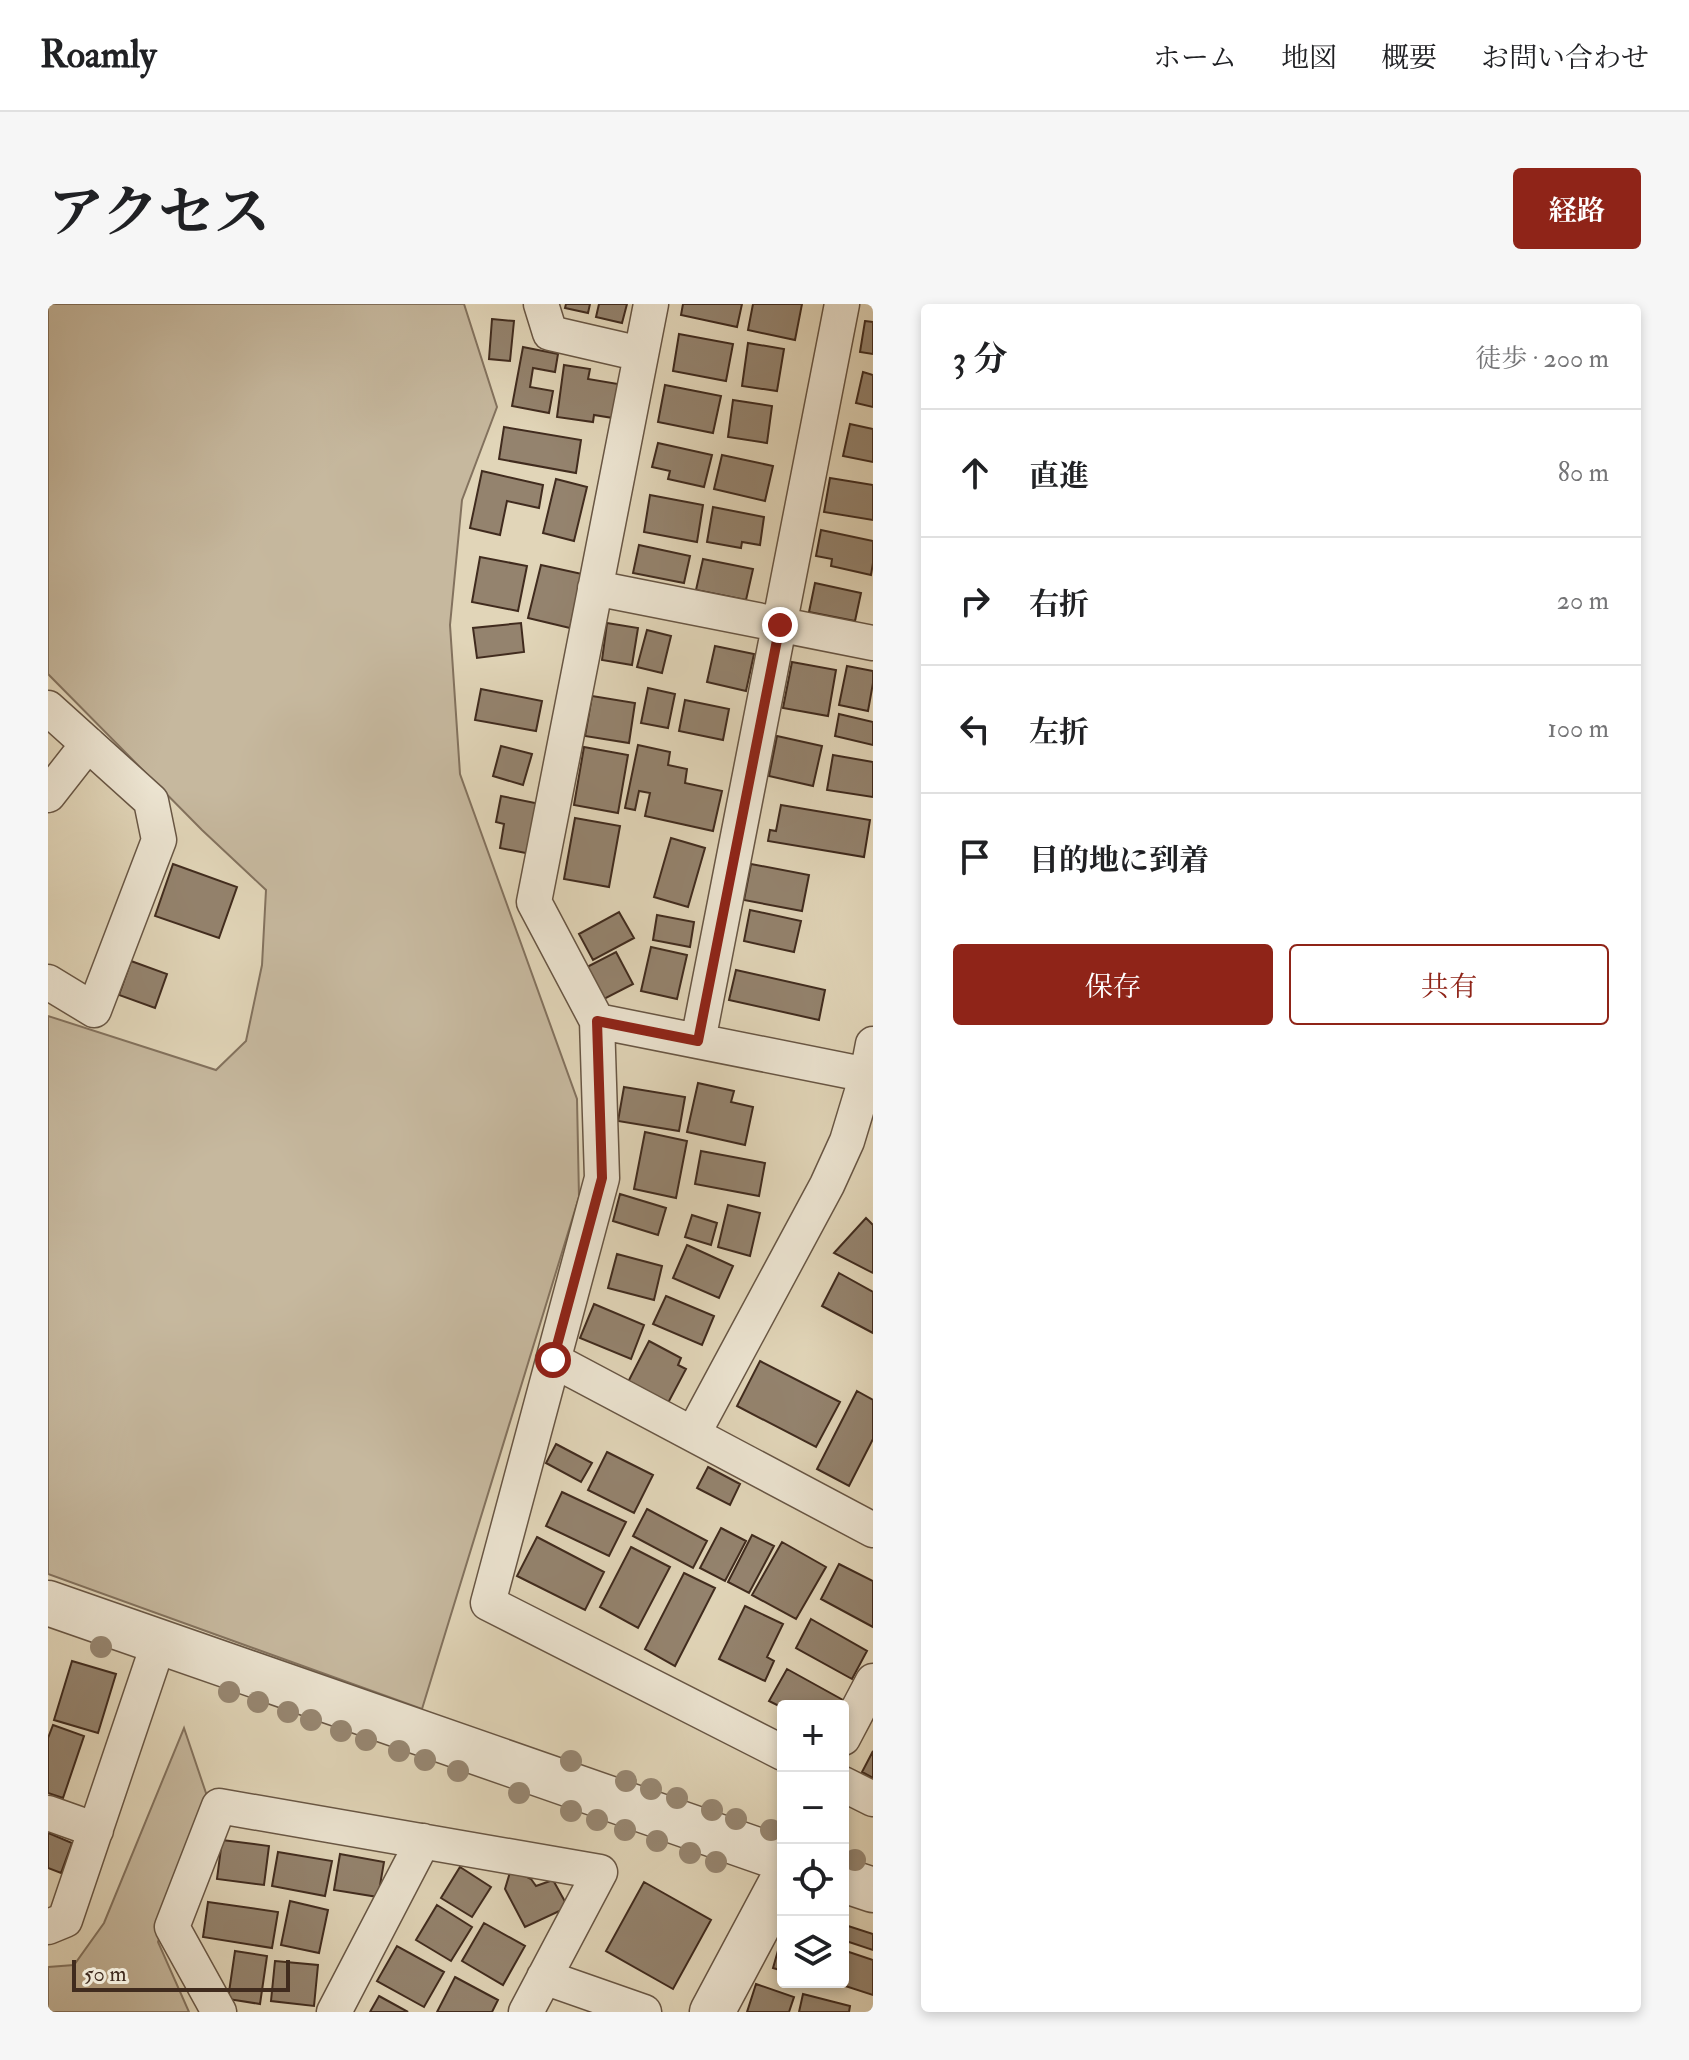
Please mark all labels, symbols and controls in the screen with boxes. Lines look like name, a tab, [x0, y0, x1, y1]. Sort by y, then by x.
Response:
text: Roamly	[40, 31, 157, 79]
text: ホーム	[1153, 41, 1237, 76]
text: 地図	[1281, 41, 1337, 76]
text: 概要	[1381, 41, 1437, 76]
text: お問い合わせ	[1481, 41, 1649, 76]
button: 経路	[1513, 168, 1641, 249]
text: アクセス	[48, 178, 270, 249]
text: 3 分	[953, 338, 1007, 381]
text: 徒歩 · 200 m	[1475, 343, 1609, 375]
icon: ahead	[953, 451, 997, 495]
text: 80 m	[1558, 457, 1609, 489]
text: 直進	[1029, 458, 1089, 495]
icon: right	[953, 579, 997, 623]
text: 20 m	[1557, 585, 1609, 617]
text: 右折	[1029, 586, 1089, 623]
route end	[762, 607, 798, 643]
icon: left	[953, 707, 997, 751]
text: 100 m	[1548, 713, 1609, 745]
text: 左折	[1029, 714, 1089, 751]
icon: arrive	[953, 835, 997, 879]
text: 目的地に到着	[1029, 842, 1209, 879]
button: 保存	[953, 944, 1273, 1025]
button: 共有	[1289, 944, 1609, 1025]
route start	[535, 1342, 571, 1378]
map controls	[777, 1700, 849, 1988]
button: +	[777, 1700, 849, 1772]
button: −	[777, 1772, 849, 1844]
button: locate	[777, 1844, 849, 1916]
button: layers	[777, 1916, 849, 1988]
scale bar	[72, 1956, 290, 1992]
text: 50 m	[84, 1960, 126, 1988]

